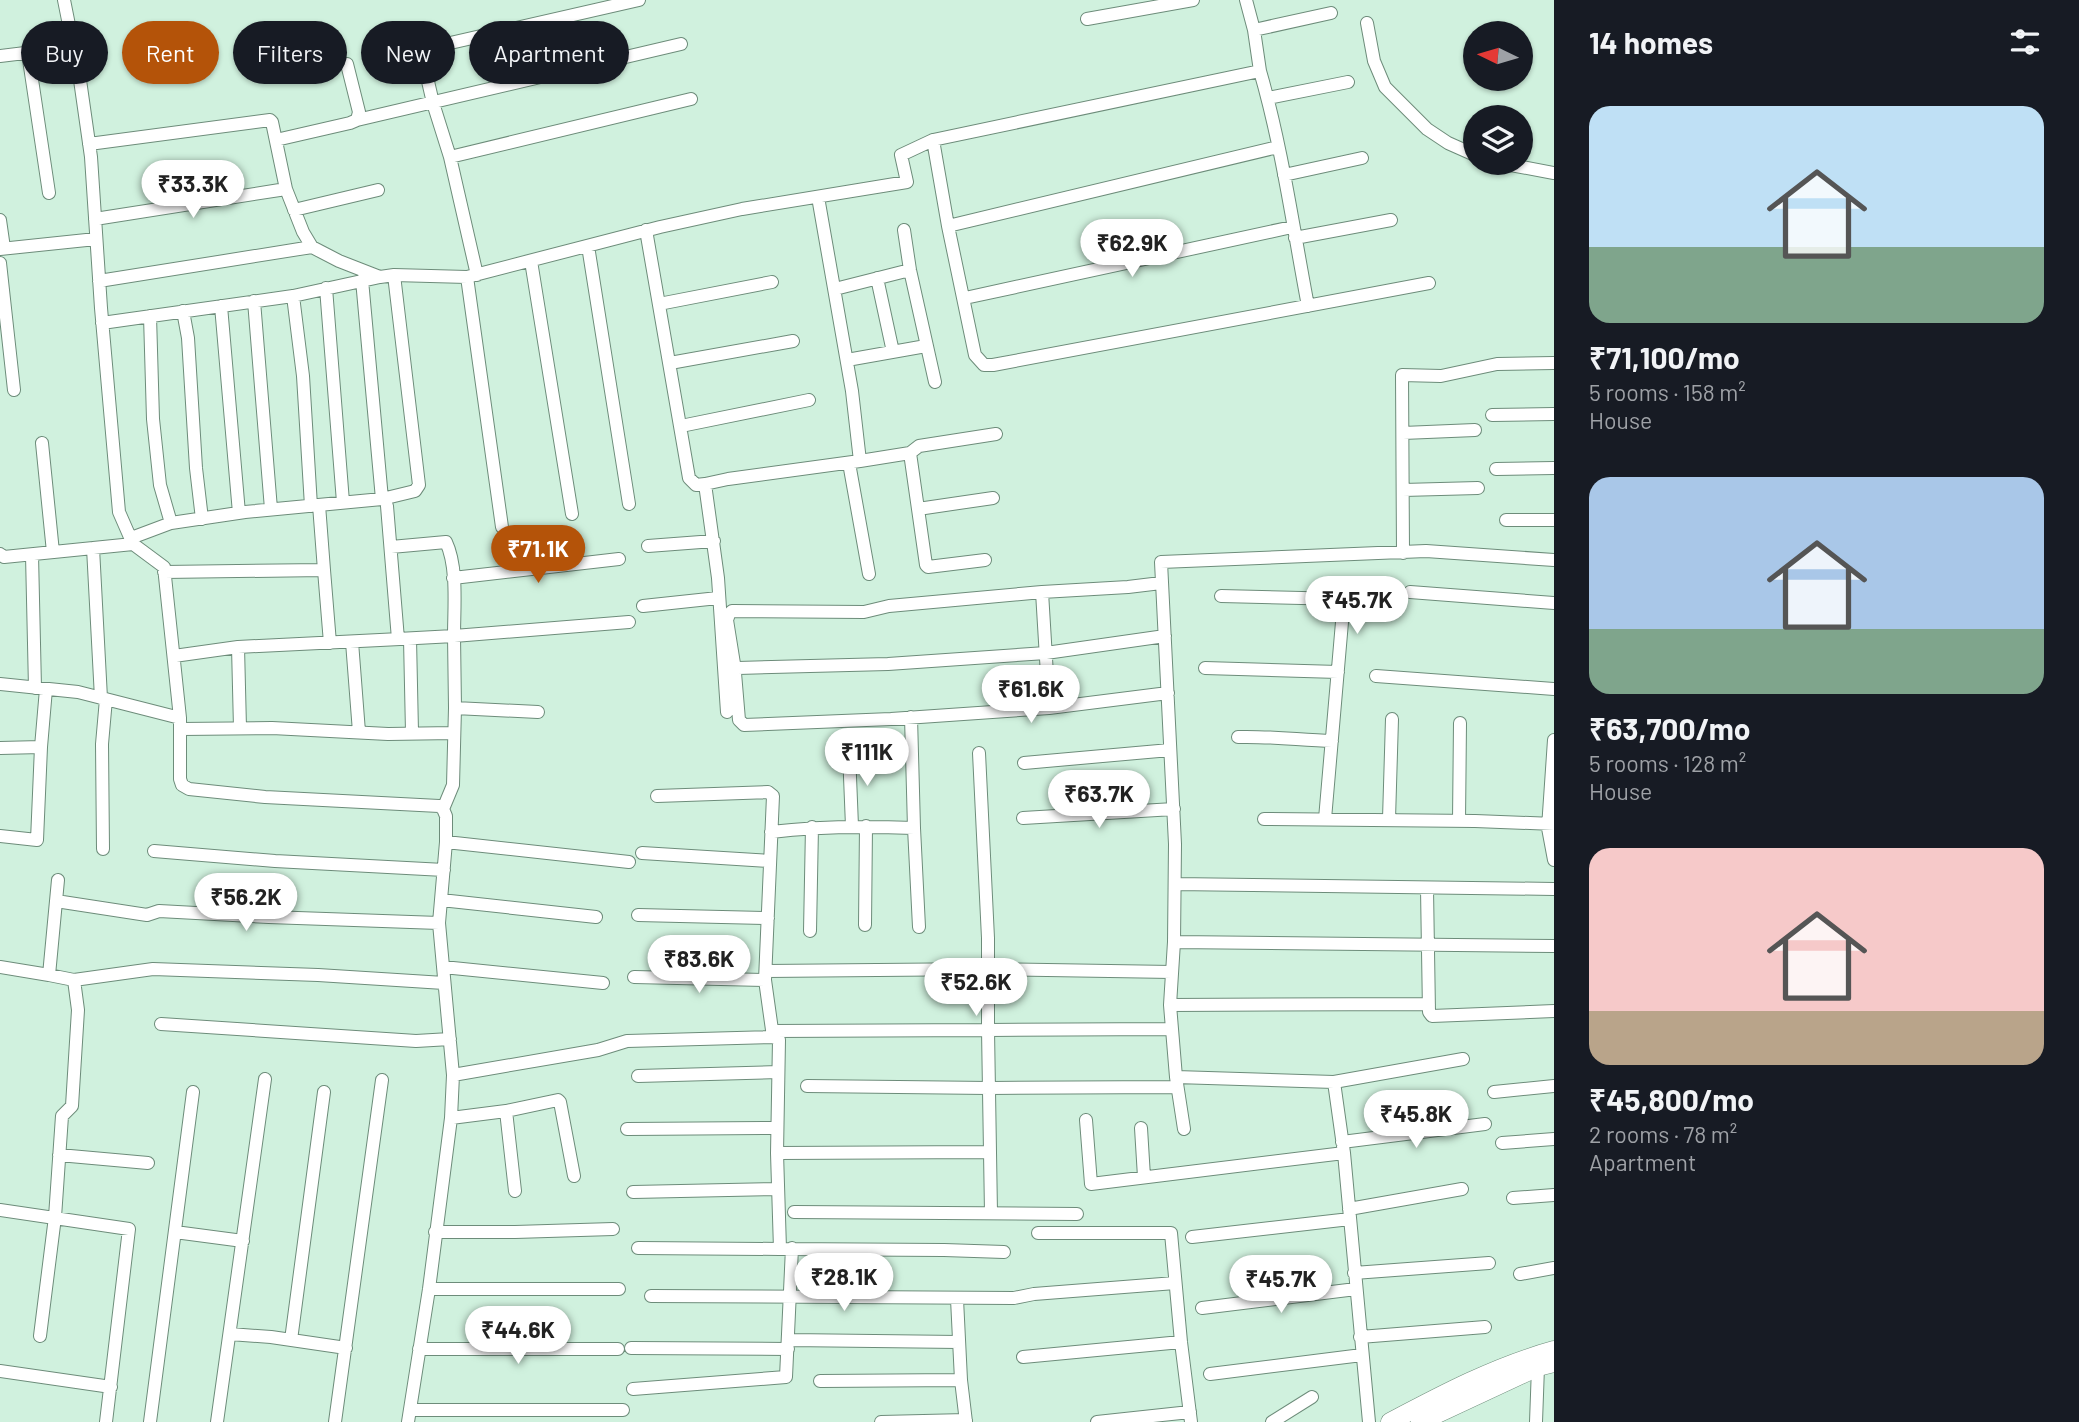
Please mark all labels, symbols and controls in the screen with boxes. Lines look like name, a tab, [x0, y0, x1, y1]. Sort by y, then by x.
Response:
chip: Buy	[21, 21, 108, 84]
chip: Rent	[122, 21, 219, 84]
chip: Filters	[233, 21, 347, 84]
chip: New	[361, 21, 455, 84]
chip: Apartment	[469, 21, 629, 84]
north arrow	[1463, 21, 1533, 91]
map controls	[1463, 21, 1533, 175]
icon: filters	[2006, 23, 2044, 61]
text: 14 homes	[1589, 24, 1713, 60]
button: layers	[1463, 105, 1533, 175]
icon: home	[1754, 151, 1880, 277]
pin: ₹33.3K	[136, 160, 250, 220]
text: ₹33.3K	[157, 169, 229, 197]
pin: ₹62.9K	[1075, 219, 1189, 279]
text: ₹62.9K	[1096, 228, 1168, 256]
text: ₹71,100/mo	[1589, 339, 1740, 375]
text: 5 rooms · 158 m²	[1589, 378, 1746, 406]
text: House	[1589, 406, 1652, 434]
icon: home	[1754, 522, 1880, 648]
pin: ₹71.1K	[481, 526, 595, 585]
text: ₹71.1K	[507, 534, 569, 562]
pin: ₹45.7K	[1300, 576, 1414, 636]
text: ₹45.7K	[1321, 585, 1393, 613]
pin: ₹61.6K	[974, 666, 1088, 725]
text: ₹61.6K	[998, 674, 1064, 702]
text: ₹63,700/mo	[1589, 710, 1751, 746]
pin: ₹111K	[818, 728, 916, 788]
text: ₹111K	[841, 737, 893, 765]
text: 5 rooms · 128 m²	[1589, 749, 1746, 777]
pin: ₹63.7K	[1042, 770, 1156, 830]
text: House	[1589, 777, 1652, 805]
text: ₹63.7K	[1064, 779, 1134, 807]
pin: ₹56.2K	[189, 874, 303, 933]
text: ₹56.2K	[210, 882, 282, 910]
icon: home	[1754, 893, 1880, 1019]
pin: ₹83.6K	[642, 936, 756, 995]
text: ₹83.6K	[664, 944, 734, 972]
pin: ₹52.6K	[919, 958, 1033, 1018]
text: ₹52.6K	[940, 967, 1012, 995]
text: ₹45,800/mo	[1589, 1081, 1754, 1117]
pin: ₹45.8K	[1359, 1090, 1473, 1150]
text: ₹45.8K	[1380, 1099, 1452, 1127]
text: 2 rooms · 78 m²	[1589, 1120, 1737, 1148]
text: Apartment	[1589, 1148, 1696, 1176]
pin: ₹28.1K	[787, 1254, 901, 1313]
pin: ₹45.7K	[1224, 1256, 1338, 1315]
text: ₹28.1K	[810, 1262, 878, 1290]
text: ₹45.7K	[1245, 1264, 1317, 1292]
pin: ₹44.6K	[461, 1306, 575, 1366]
text: ₹44.6K	[481, 1315, 555, 1343]

